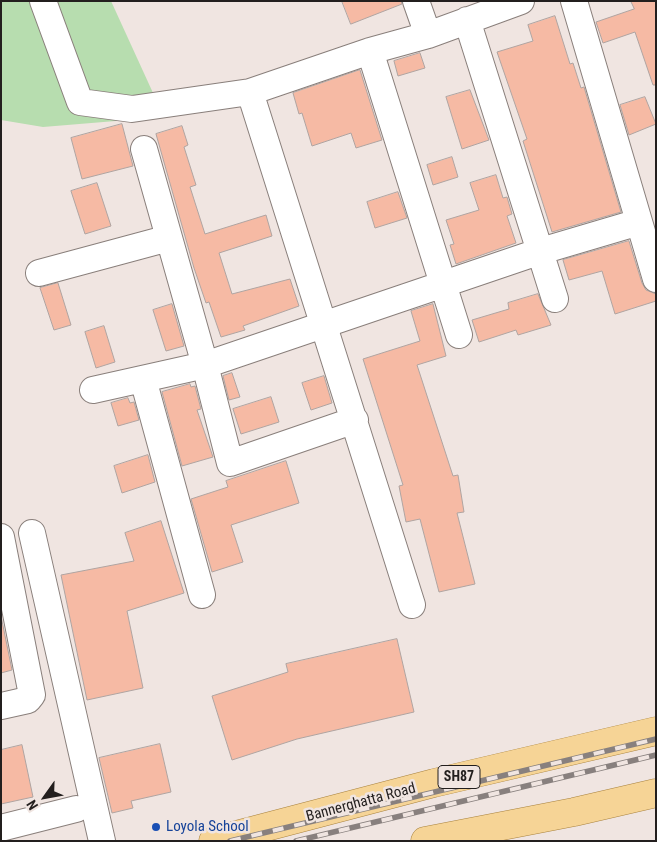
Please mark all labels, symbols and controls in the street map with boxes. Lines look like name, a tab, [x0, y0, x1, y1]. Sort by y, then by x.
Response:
road number: SH87	[438, 766, 480, 789]
north arrow	[20, 772, 70, 822]
street label: Bannerghatta Road	[304, 780, 418, 826]
text: N	[23, 797, 41, 813]
place label: Loyola School	[166, 818, 249, 836]
marker: Loyola School	[150, 821, 162, 833]

